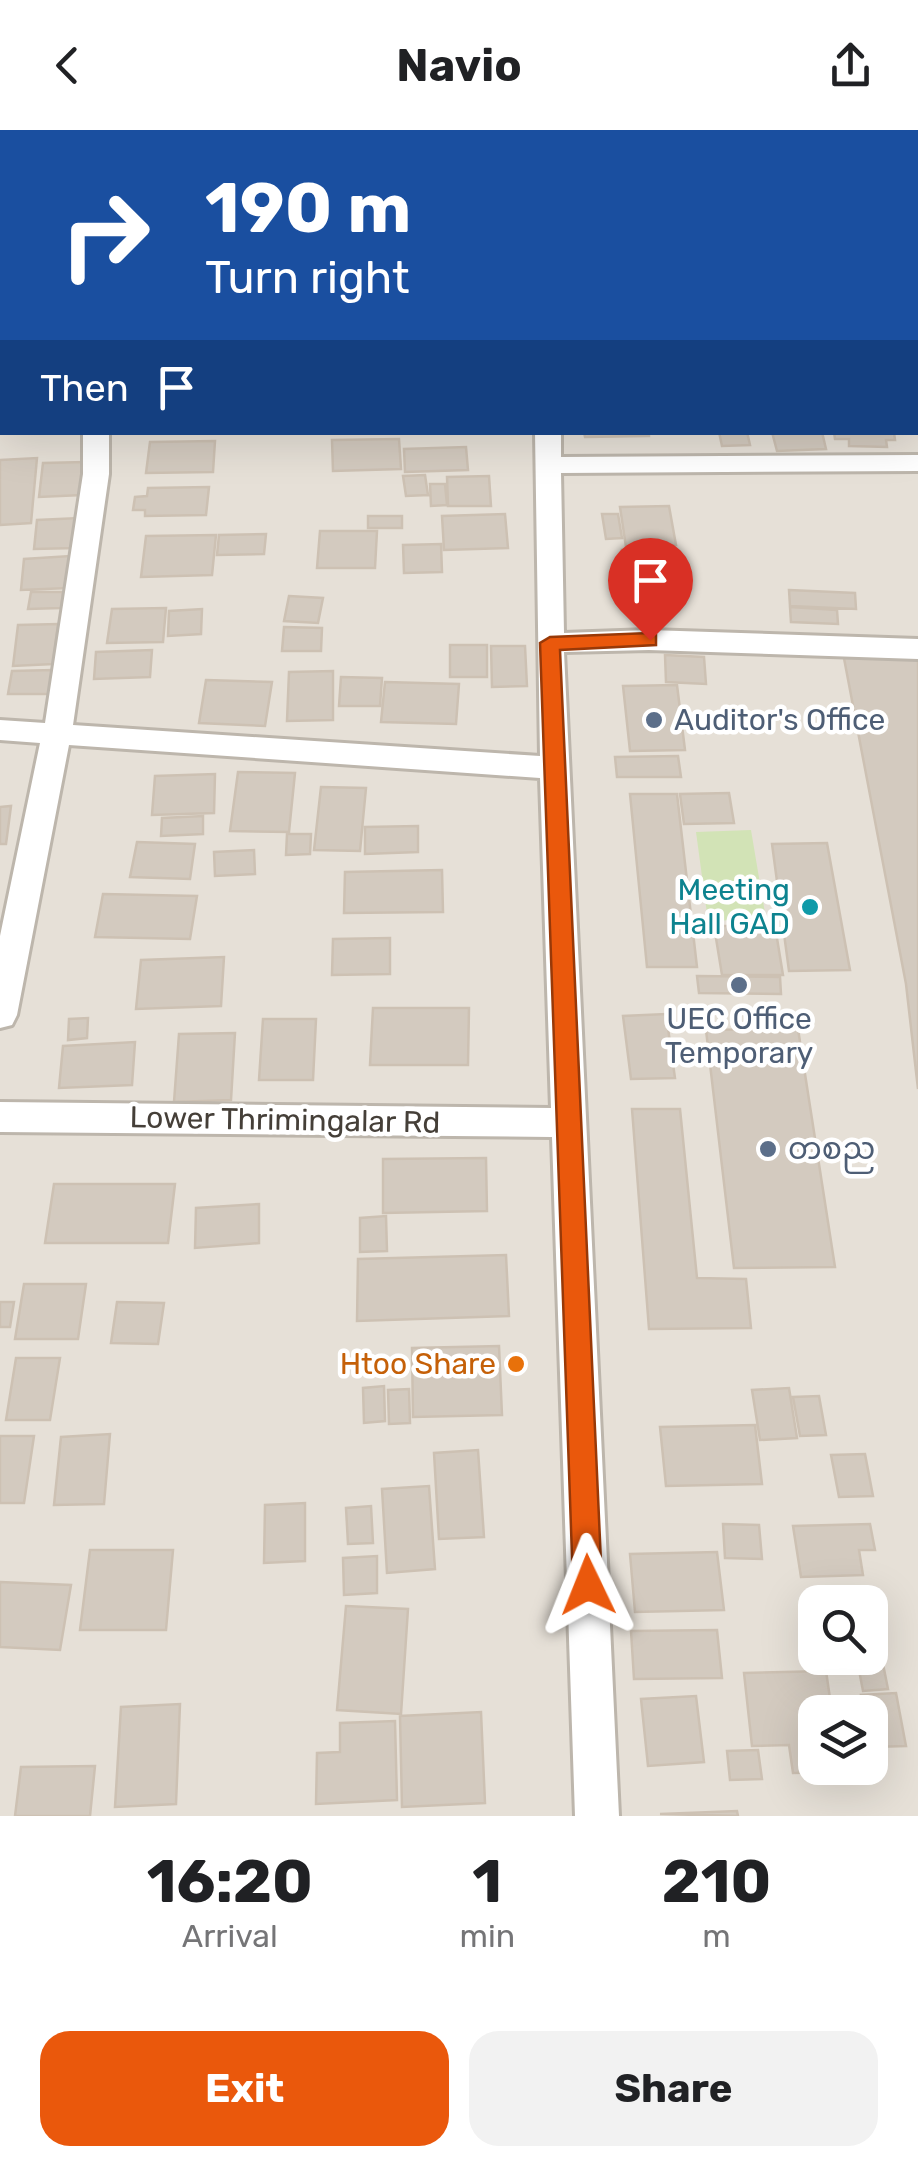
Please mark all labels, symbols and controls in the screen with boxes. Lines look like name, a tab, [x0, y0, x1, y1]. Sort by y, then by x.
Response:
icon: back	[40, 38, 95, 93]
icon: share	[823, 38, 878, 93]
text: Navio	[396, 39, 522, 92]
text: 190 m	[205, 167, 411, 250]
icon: right	[40, 170, 170, 300]
text: Turn right	[205, 251, 409, 304]
icon: arrive	[149, 360, 204, 415]
text: Then	[40, 365, 129, 411]
pin	[608, 538, 693, 641]
icon: arrive	[623, 553, 678, 608]
place label: Auditor's Office	[674, 702, 885, 738]
marker: Auditor's Office	[643, 709, 665, 731]
place label: Meeting Hall GAD	[669, 872, 790, 942]
marker: Meeting Hall GAD	[799, 896, 821, 918]
marker: UEC Office Temporary	[728, 974, 750, 996]
place label: UEC Office Temporary	[665, 1001, 813, 1071]
street label: Lower Thrimingalar Rd	[129, 1099, 441, 1141]
place label: တစည	[788, 1131, 875, 1174]
marker: တစည	[757, 1138, 779, 1160]
place label: Htoo Share	[340, 1346, 496, 1382]
marker: Htoo Share	[505, 1353, 527, 1375]
position arrow	[536, 1533, 640, 1637]
map controls	[798, 1585, 888, 1785]
button: search	[798, 1585, 888, 1675]
button: layers	[798, 1695, 888, 1785]
text: 16:20	[147, 1846, 313, 1917]
text: 1	[472, 1846, 502, 1917]
text: 210	[662, 1846, 771, 1917]
text: Arrival	[182, 1917, 278, 1955]
text: min	[459, 1917, 515, 1955]
text: m	[702, 1917, 731, 1955]
button: Exit	[40, 2031, 449, 2146]
button: Share	[469, 2031, 878, 2146]

